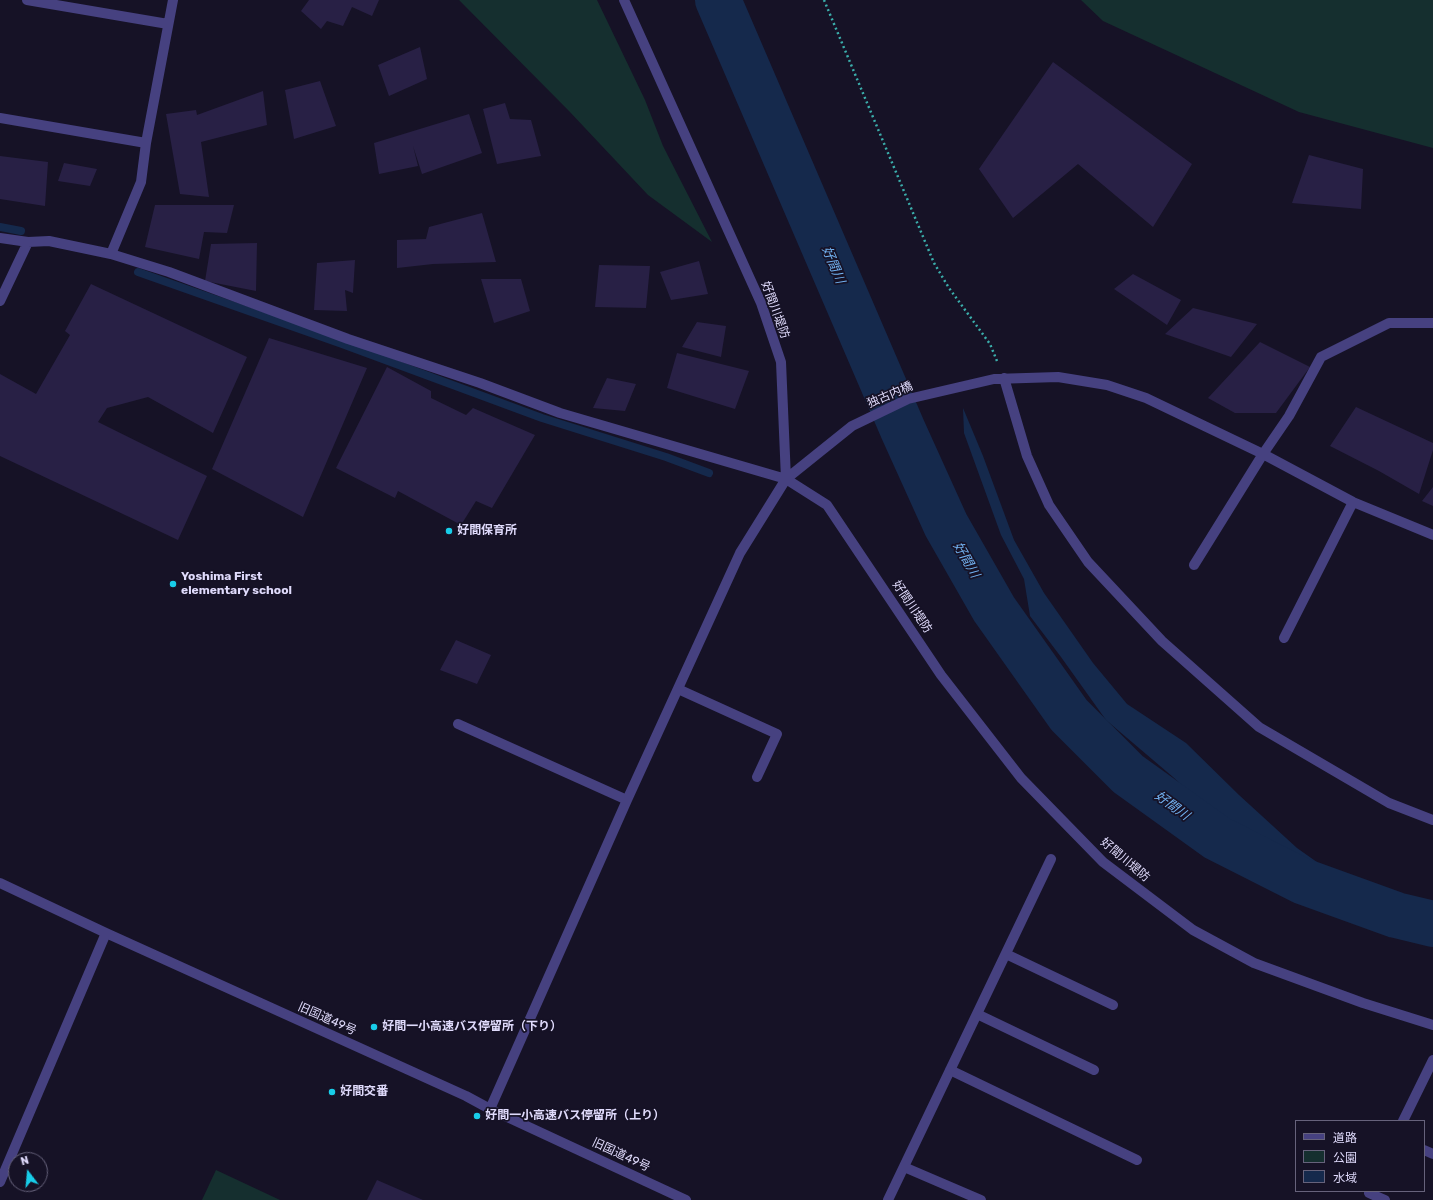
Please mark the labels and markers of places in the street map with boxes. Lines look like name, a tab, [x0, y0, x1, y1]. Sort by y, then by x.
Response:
place label: 好間保育所	[457, 524, 517, 538]
marker: 好間保育所	[444, 526, 454, 536]
place label: Yoshima First elementary school	[181, 570, 292, 598]
marker: Yoshima First elementary school	[168, 579, 178, 589]
place label: 好間一小高速バス停留所（下り）	[382, 1020, 562, 1034]
marker: 好間一小高速バス停留所（下り）	[369, 1022, 379, 1032]
place label: 好間交番	[340, 1085, 388, 1099]
marker: 好間交番	[327, 1087, 337, 1097]
place label: 好間一小高速バス停留所（上り）	[485, 1109, 665, 1123]
marker: 好間一小高速バス停留所（上り）	[472, 1111, 482, 1121]

